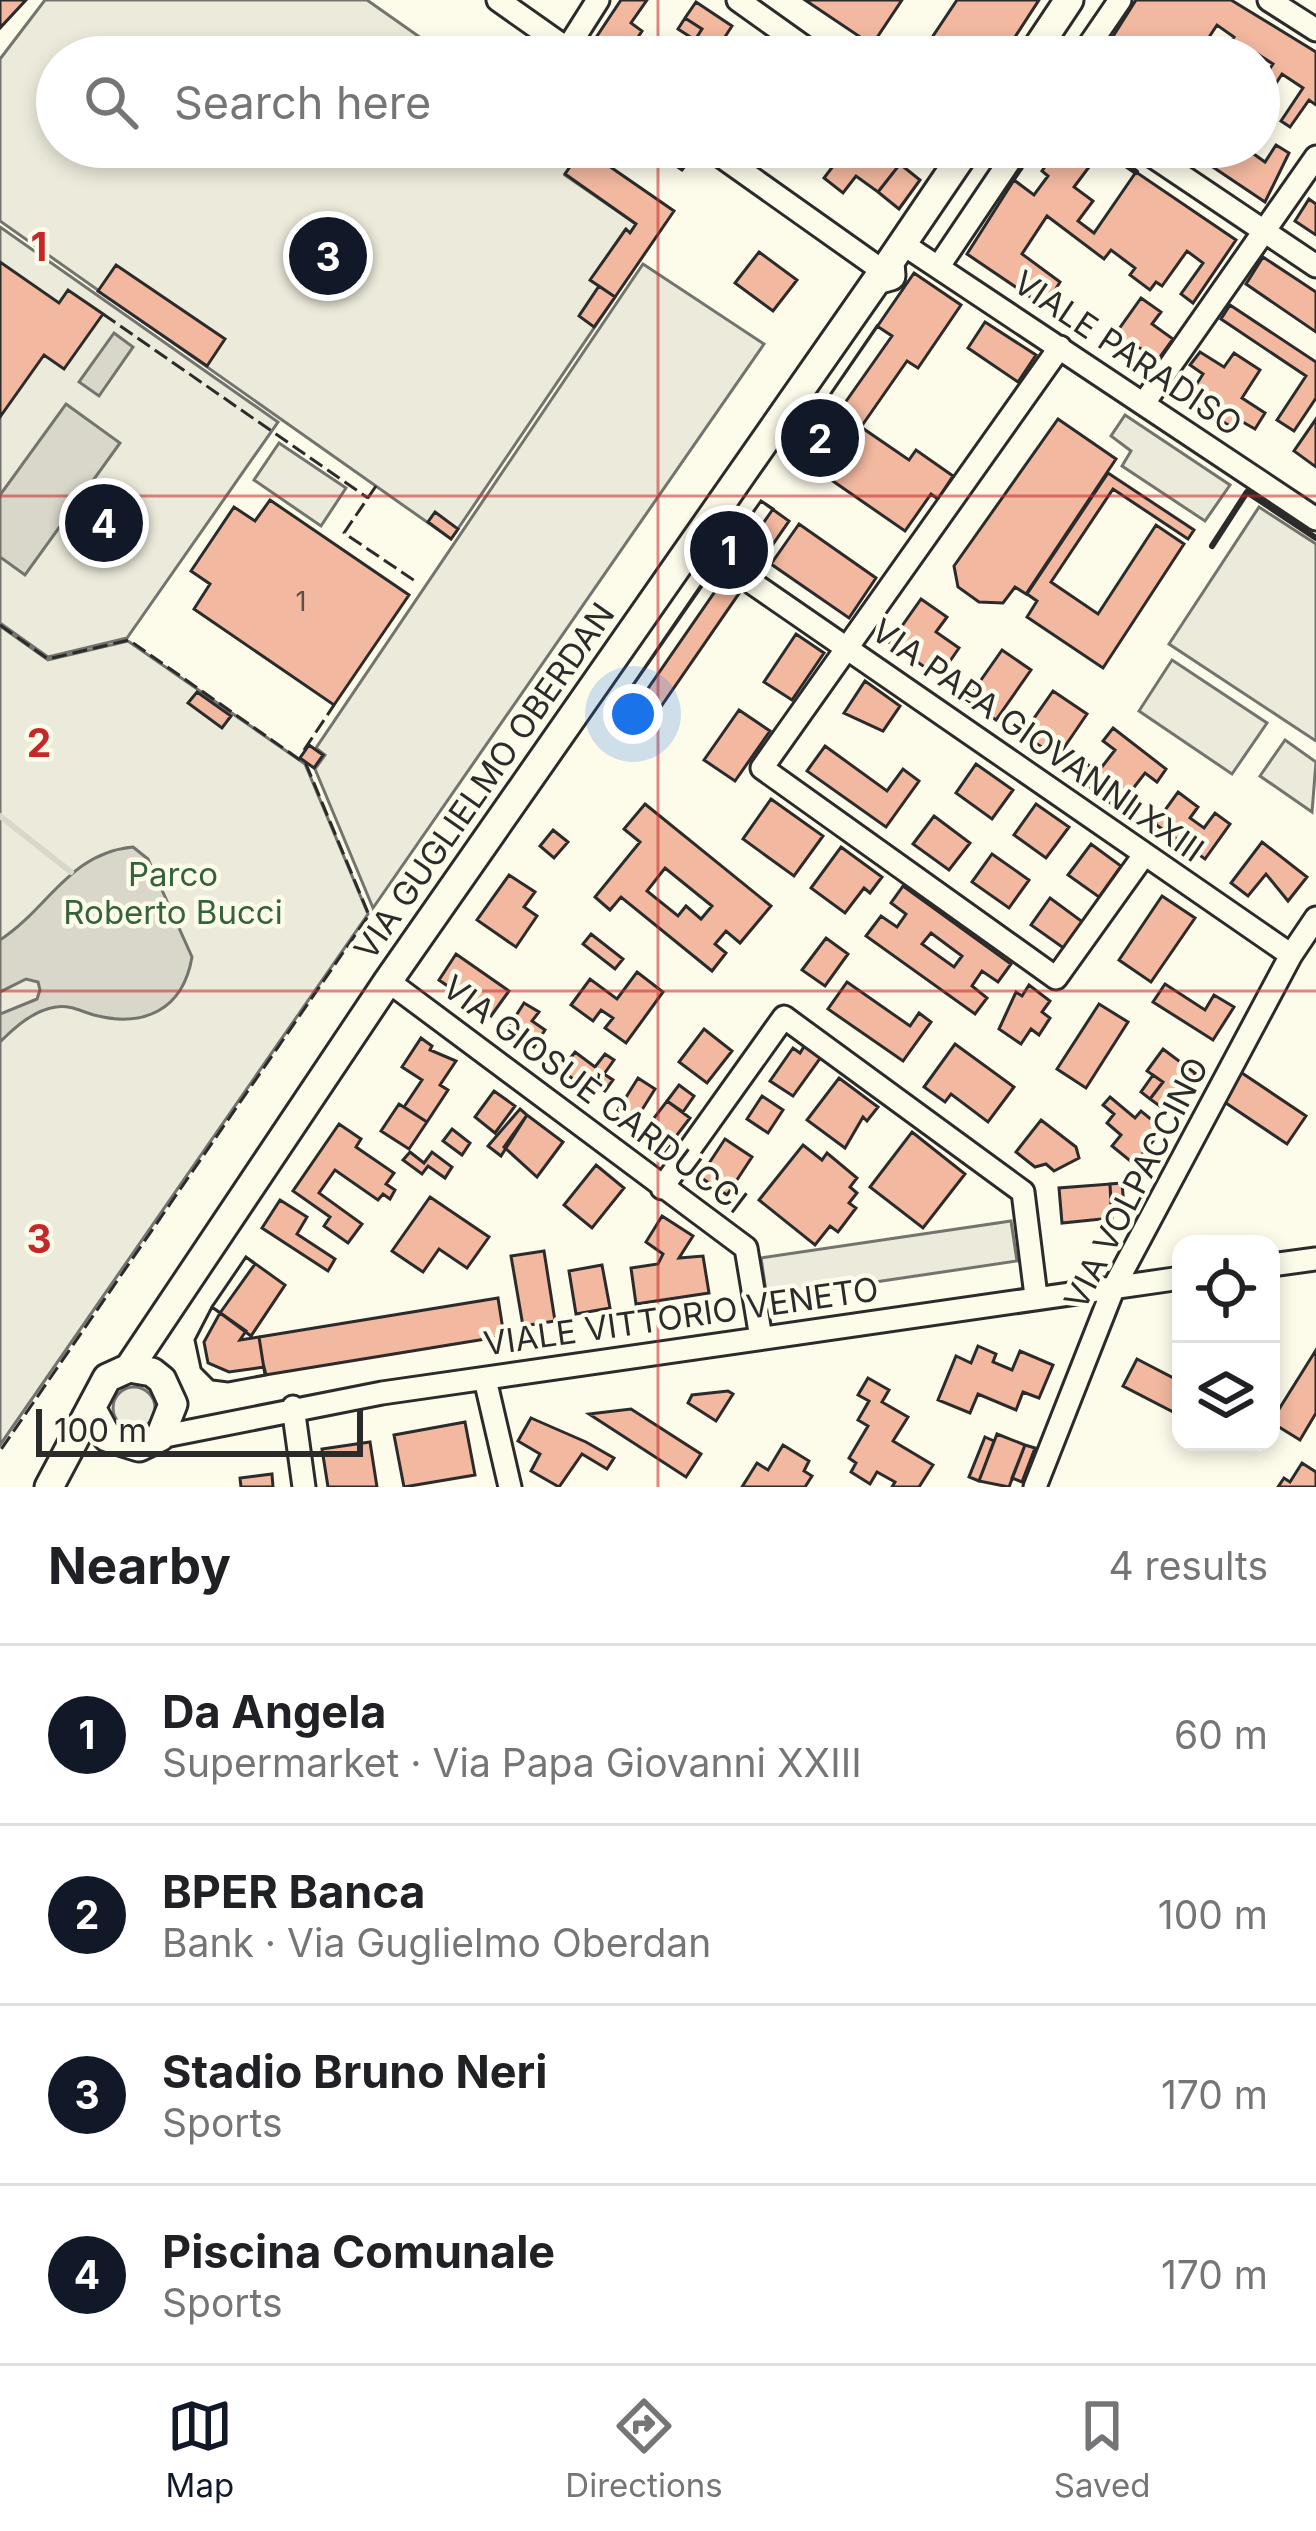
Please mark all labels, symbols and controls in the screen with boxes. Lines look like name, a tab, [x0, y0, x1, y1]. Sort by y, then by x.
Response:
search box	[36, 36, 1280, 168]
icon: search	[78, 69, 144, 135]
text: Search here	[174, 75, 431, 130]
pin: 3	[289, 211, 367, 301]
text: 1	[31, 223, 47, 270]
street label: VIALE PARADISO	[1006, 262, 1250, 444]
pin: 2	[781, 393, 859, 483]
pin: 4	[65, 478, 143, 568]
pin: 1	[690, 505, 768, 595]
house number: 1	[296, 585, 306, 618]
street label: VIA GUGLIELMO OBERDAN	[345, 595, 623, 967]
street label: VIA PAPA GIOVANNI XXIII	[864, 610, 1212, 870]
your location	[603, 684, 663, 744]
text: 2	[27, 719, 51, 766]
park label: Parco Roberto Bucci	[63, 854, 283, 932]
street label: VIA GIOSUÈ CARDUCCI	[435, 967, 755, 1221]
street label: VIA VOLPACCINO	[1055, 1051, 1217, 1315]
text: 3	[26, 1215, 52, 1262]
map controls	[1172, 1235, 1280, 1451]
button: locate	[1172, 1235, 1280, 1343]
street label: VIALE VITTORIO VENETO	[481, 1268, 881, 1364]
button: layers	[1172, 1343, 1280, 1451]
scale bar	[36, 1403, 363, 1456]
text: 100 m	[54, 1410, 147, 1450]
text: Nearby	[48, 1535, 231, 1596]
text: 4 results	[1108, 1542, 1268, 1589]
text: Da Angela	[162, 1684, 386, 1739]
text: 1	[79, 1711, 95, 1758]
text: 60 m	[1174, 1711, 1268, 1758]
text: Supermarket · Via Papa Giovanni XXIII	[162, 1739, 862, 1786]
text: BPER Banca	[162, 1864, 425, 1919]
text: 2	[75, 1891, 99, 1938]
text: 100 m	[1158, 1891, 1268, 1938]
text: Bank · Via Guglielmo Oberdan	[162, 1919, 711, 1966]
text: Stadio Bruno Neri	[162, 2044, 547, 2099]
text: 3	[74, 2071, 100, 2118]
text: 170 m	[1161, 2071, 1268, 2118]
text: Sports	[162, 2099, 283, 2146]
text: Piscina Comunale	[162, 2224, 555, 2279]
text: 4	[74, 2251, 100, 2298]
text: 170 m	[1161, 2251, 1268, 2298]
text: Sports	[162, 2279, 283, 2326]
tab: Map	[166, 2393, 234, 2505]
tab: Directions	[565, 2393, 723, 2505]
tab: Saved	[1054, 2393, 1150, 2505]

